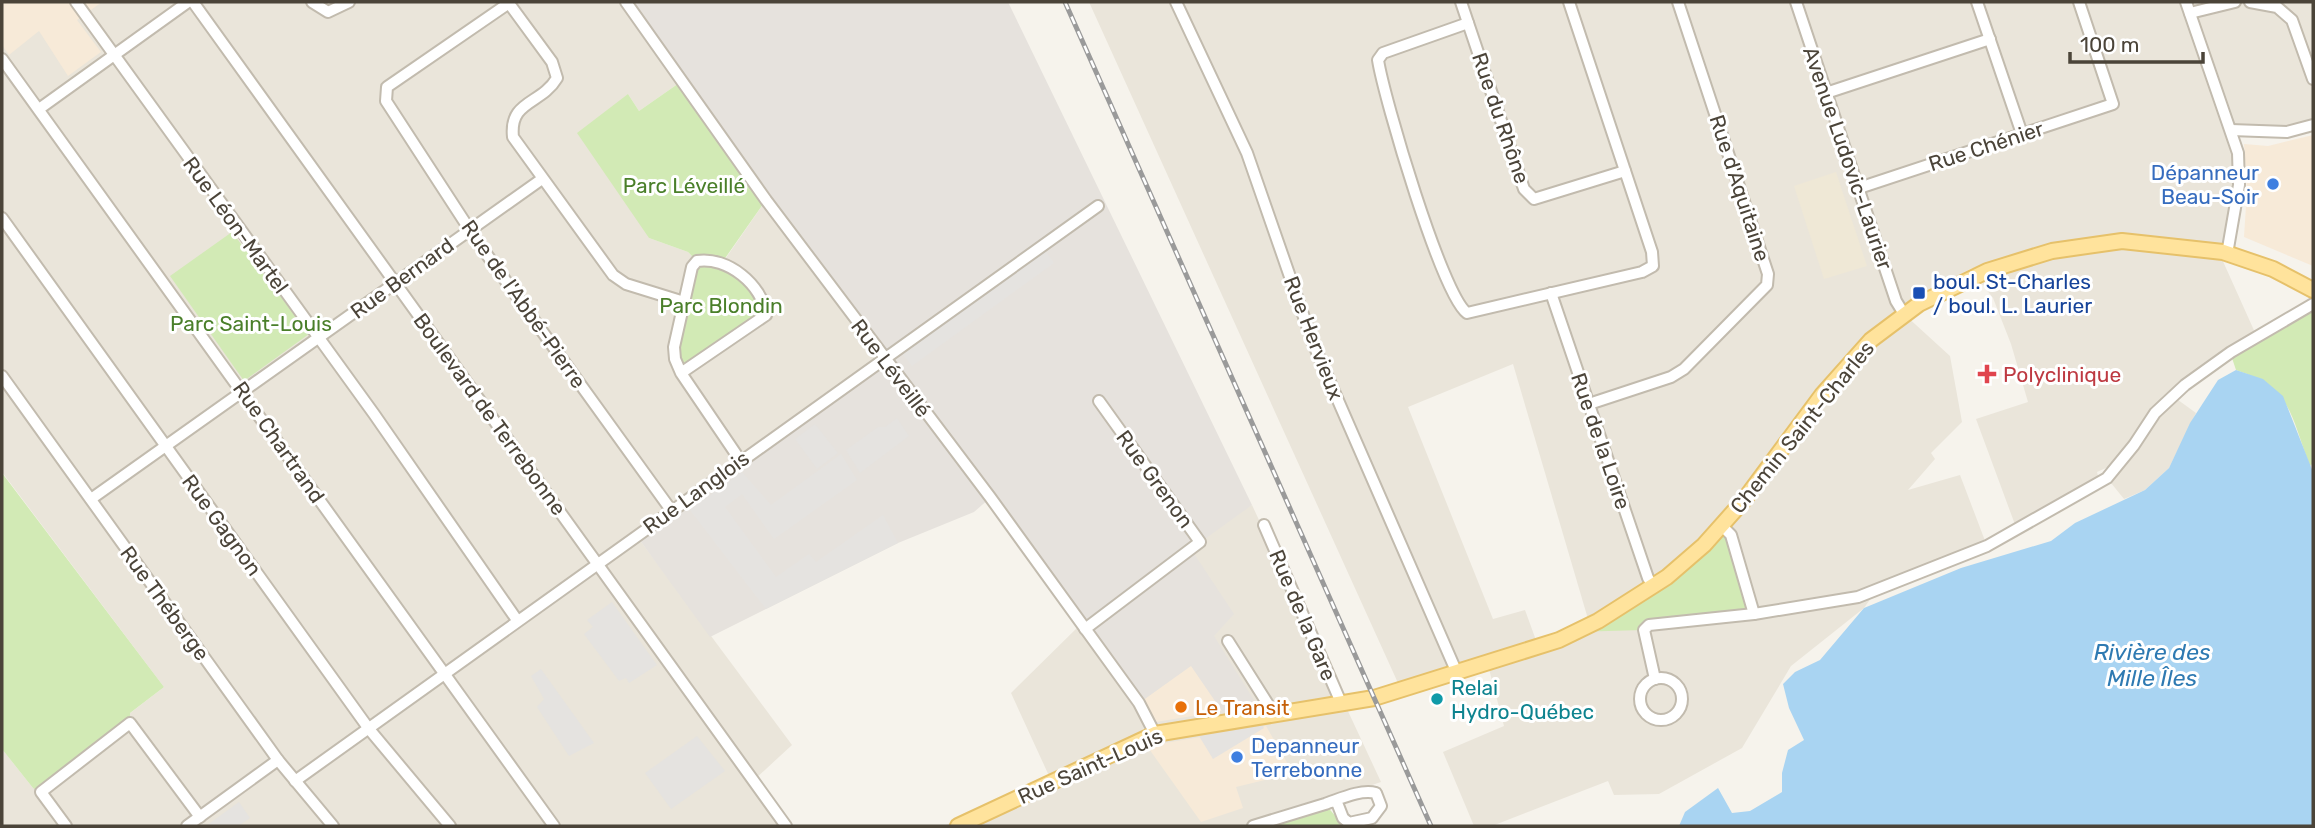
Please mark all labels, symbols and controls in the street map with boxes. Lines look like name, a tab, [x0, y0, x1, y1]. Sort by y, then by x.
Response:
scale bar	[2070, 21, 2203, 65]
text: 100 m	[2080, 32, 2139, 57]
street label: Avenue Ludovic-Laurier	[1798, 43, 1898, 273]
street label: Rue du Rhône	[1467, 49, 1535, 187]
street label: Rue d'Aquitaine	[1705, 112, 1775, 264]
street label: Rue Chénier	[1925, 116, 2047, 176]
street label: Rue Léon-Martel	[178, 152, 294, 298]
place label: Dépanneur Beau-Soir	[2151, 160, 2259, 209]
park label: Parc Léveillé	[623, 173, 745, 198]
marker: Dépanneur Beau-Soir	[2265, 176, 2281, 192]
street label: Rue de l'Abbé-Pierre	[457, 215, 591, 393]
street label: Rue Bernard	[345, 232, 459, 324]
place label: boul. St-Charles / boul. L. Laurier	[1933, 269, 2092, 318]
street label: Rue Hervieux	[1279, 273, 1349, 403]
marker: boul. St-Charles / boul. L. Laurier	[1911, 285, 1927, 301]
park label: Parc Blondin	[659, 293, 783, 318]
street label: Boulevard de Terrebonne	[408, 308, 572, 520]
park label: Parc Saint-Louis	[170, 311, 332, 336]
street label: Rue Léveillé	[846, 314, 936, 422]
street label: Chemin Saint-Charles	[1725, 336, 1879, 518]
place label: Polyclinique	[2003, 362, 2121, 387]
marker: Polyclinique	[1977, 364, 1997, 384]
street label: Rue de la Loire	[1566, 369, 1636, 513]
street label: Rue Chartrand	[228, 376, 330, 508]
street label: Rue Grenon	[1111, 425, 1199, 533]
street label: Rue Langlois	[638, 445, 754, 539]
street label: Rue Gagnon	[177, 469, 267, 581]
street label: Rue Théberge	[115, 541, 215, 665]
street label: Rue de la Gare	[1264, 546, 1342, 684]
water label: Rivière des Mille Îles	[2093, 638, 2211, 692]
place label: Relai Hydro-Québec	[1451, 675, 1594, 724]
marker: Relai Hydro-Québec	[1429, 691, 1445, 707]
place label: Le Transit	[1195, 695, 1290, 720]
marker: Le Transit	[1173, 699, 1189, 715]
street label: Rue Saint-Louis	[1014, 723, 1166, 809]
place label: Depanneur Terrebonne	[1251, 733, 1362, 782]
marker: Depanneur Terrebonne	[1229, 749, 1245, 765]

